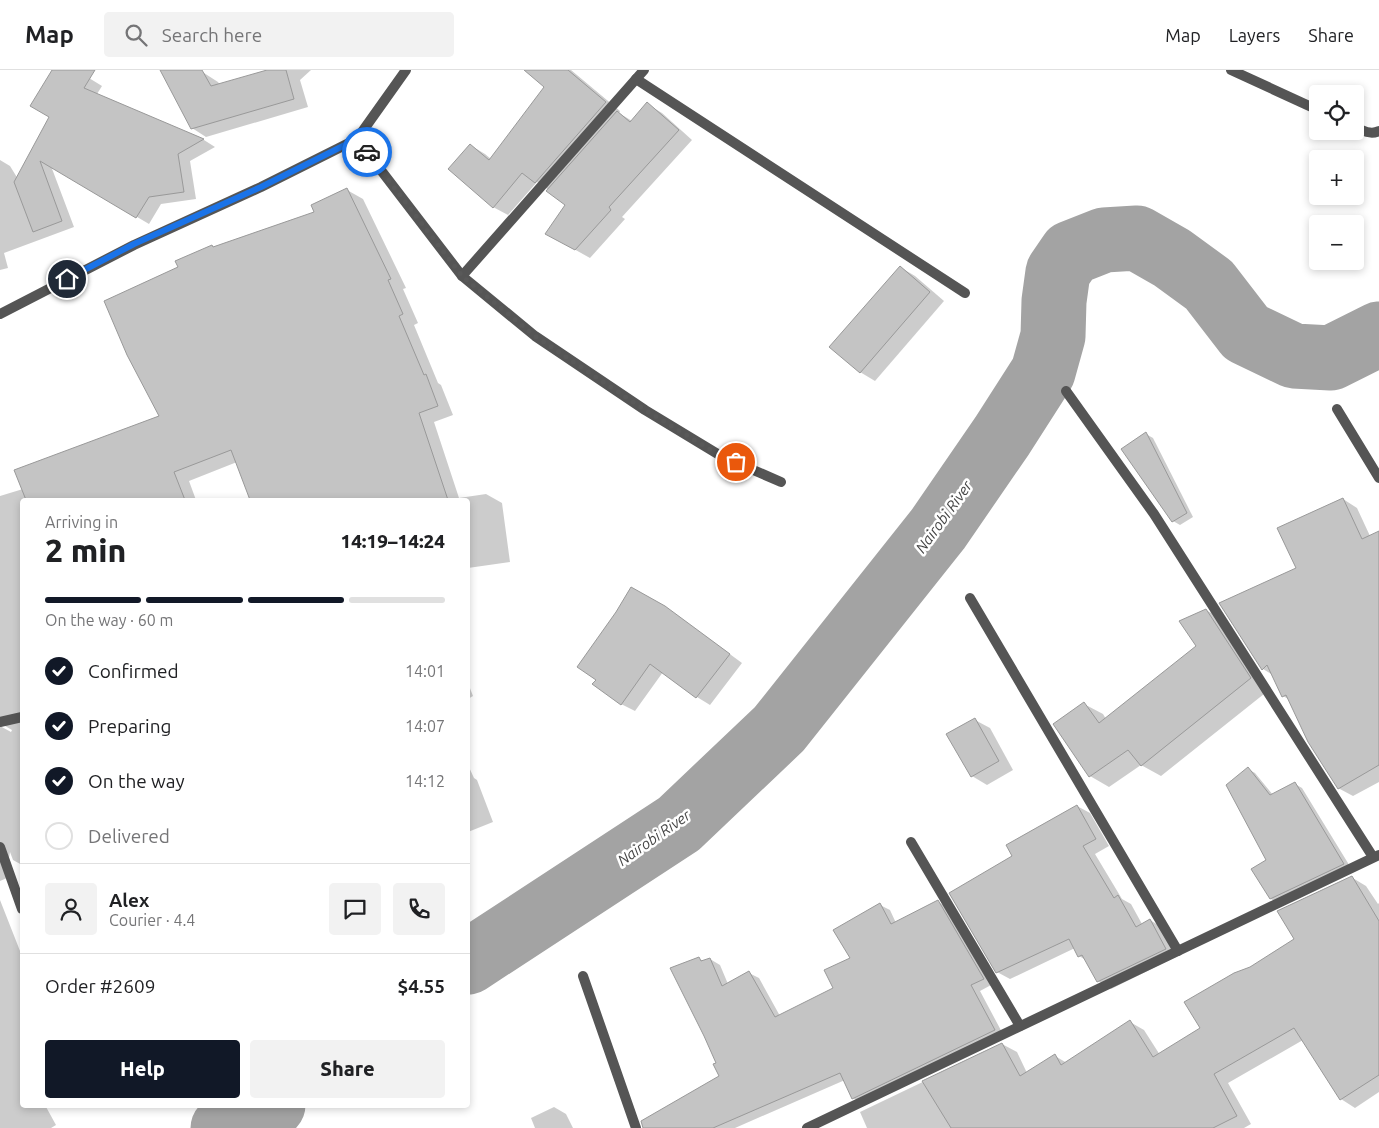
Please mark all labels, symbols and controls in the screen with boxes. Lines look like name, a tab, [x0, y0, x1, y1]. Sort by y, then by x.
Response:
search box	[104, 12, 454, 57]
text: Map	[25, 21, 74, 48]
icon: search	[122, 21, 150, 49]
text: Search here	[162, 24, 262, 46]
text: Map	[1165, 25, 1201, 45]
text: Layers	[1229, 25, 1280, 45]
text: Share	[1308, 25, 1354, 45]
map controls	[1309, 85, 1364, 270]
button: locate	[1309, 85, 1364, 140]
courier	[342, 127, 392, 177]
icon: car	[353, 138, 381, 166]
button: +	[1309, 150, 1364, 205]
button: −	[1309, 215, 1364, 270]
pin	[46, 258, 88, 300]
icon: home	[53, 265, 81, 293]
pin	[715, 441, 757, 483]
icon: bag	[722, 448, 750, 476]
water label: Nairobi River	[912, 476, 976, 556]
text: Arriving in	[45, 513, 118, 531]
text: 14:19–14:24	[340, 530, 445, 552]
text: 2 min	[45, 532, 126, 568]
text: On the way · 60 m	[45, 611, 173, 629]
icon: check	[45, 657, 73, 685]
text: Confirmed	[88, 660, 179, 682]
text: 14:01	[405, 662, 445, 680]
icon: check	[45, 712, 73, 740]
text: Preparing	[88, 715, 172, 737]
text: 14:07	[405, 717, 445, 735]
icon: check	[45, 767, 73, 795]
text: On the way	[88, 770, 185, 792]
text: 14:12	[405, 772, 445, 790]
water label: Nairobi River	[614, 806, 694, 869]
text: Delivered	[88, 825, 170, 847]
button: person	[45, 883, 97, 935]
button: chat	[329, 883, 381, 935]
button: phone	[393, 883, 445, 935]
text: Alex	[109, 889, 149, 911]
text: Courier · 4.4	[109, 911, 195, 929]
text: Order #2609	[45, 975, 155, 997]
text: $4.55	[397, 975, 445, 997]
button: Help	[45, 1040, 240, 1098]
button: Share	[250, 1040, 445, 1098]

